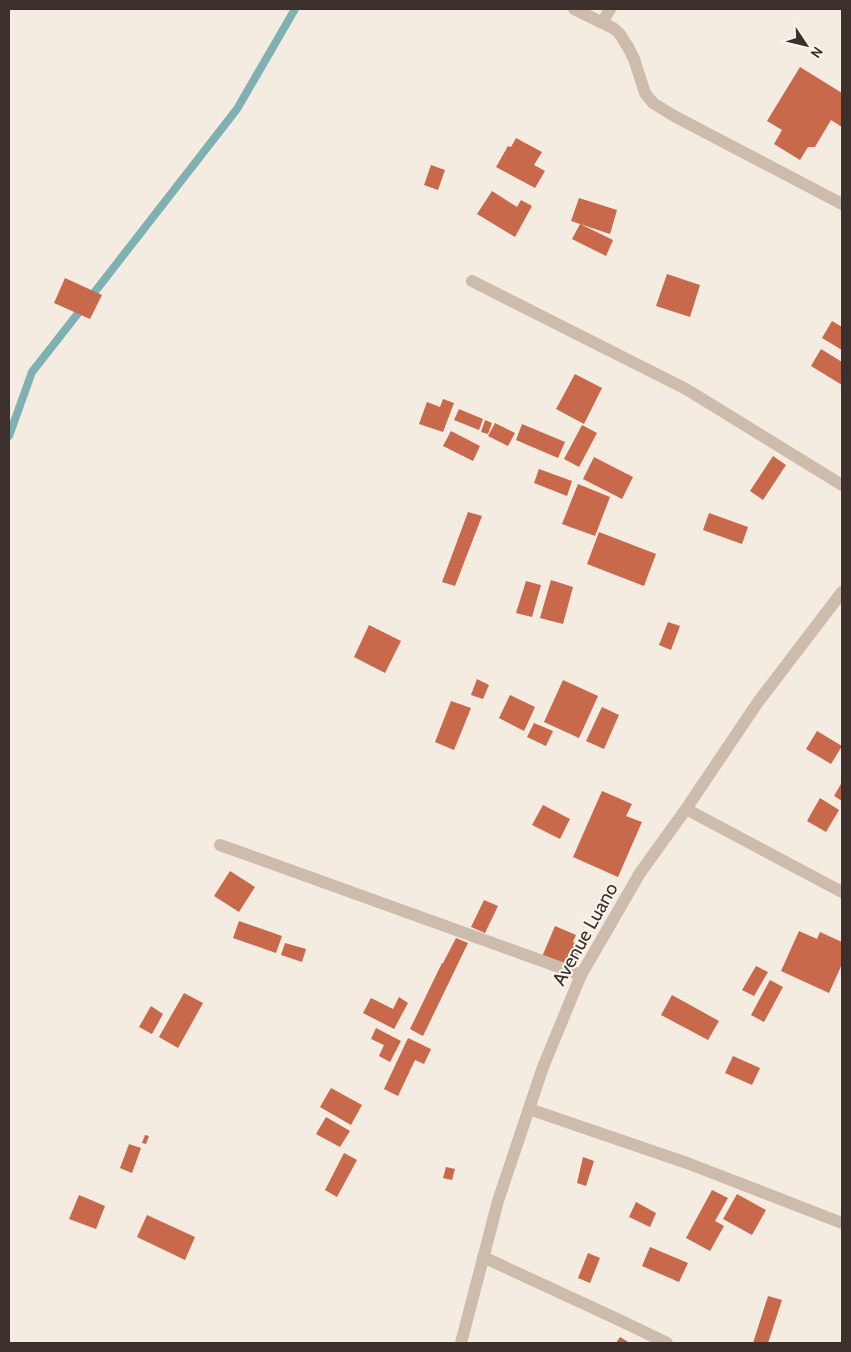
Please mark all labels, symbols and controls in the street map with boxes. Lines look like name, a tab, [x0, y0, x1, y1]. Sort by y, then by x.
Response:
north arrow	[781, 20, 831, 70]
text: N	[806, 43, 827, 62]
street label: Avenue Luano	[547, 879, 623, 989]

